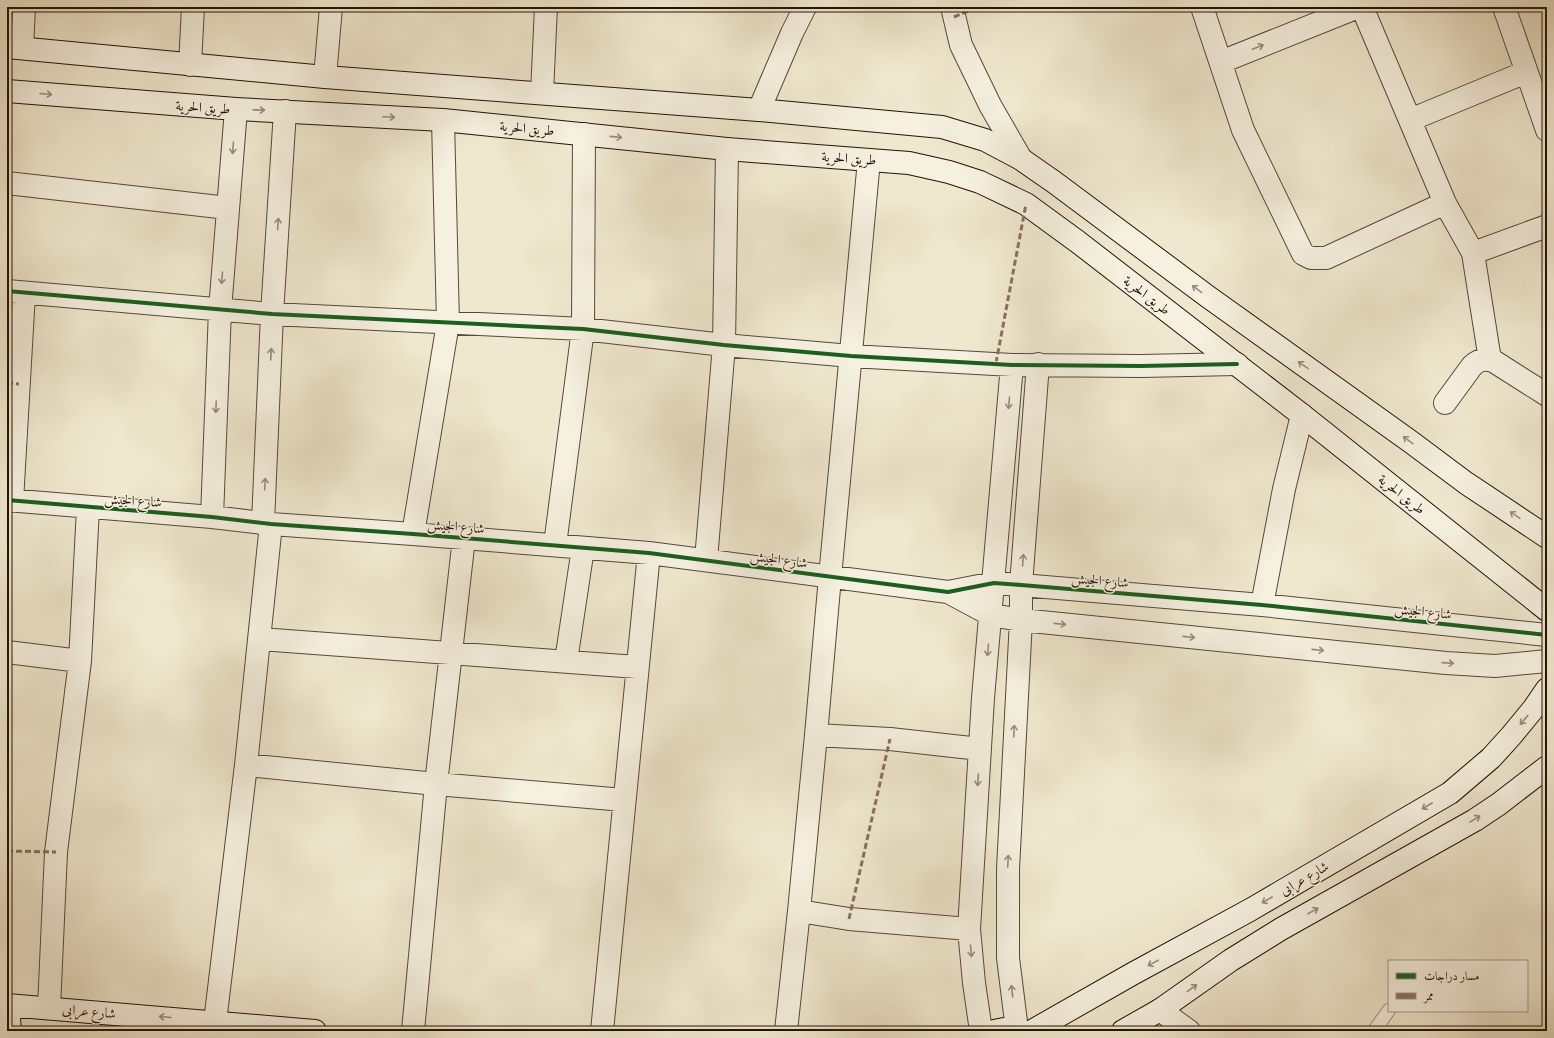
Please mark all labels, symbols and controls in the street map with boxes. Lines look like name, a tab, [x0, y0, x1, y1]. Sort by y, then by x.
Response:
one-way arrow	[1251, 43, 1263, 51]
one-way arrow	[39, 91, 52, 98]
street label: طريق الحرية	[175, 96, 231, 118]
one-way arrow	[252, 106, 265, 114]
one-way arrow	[382, 114, 395, 121]
street label: طريق الحرية	[499, 117, 555, 139]
one-way arrow	[609, 134, 622, 141]
one-way arrow	[229, 141, 236, 154]
street label: طريق الحرية	[821, 147, 877, 169]
one-way arrow	[275, 218, 282, 231]
one-way arrow	[219, 271, 226, 284]
street label: طريق الحرية	[1120, 271, 1174, 319]
one-way arrow	[1191, 285, 1202, 293]
one-way arrow	[267, 348, 274, 361]
one-way arrow	[1297, 361, 1308, 369]
one-way arrow	[1005, 396, 1012, 409]
one-way arrow	[213, 400, 220, 413]
one-way arrow	[1403, 436, 1414, 444]
street label: طريق الحرية	[1375, 470, 1429, 518]
one-way arrow	[261, 478, 268, 491]
street label: شارع الجيش	[103, 489, 162, 514]
one-way arrow	[1509, 511, 1520, 519]
street label: شارع الجيش	[426, 515, 485, 540]
street label: شارع الجيش	[749, 546, 809, 575]
one-way arrow	[1019, 554, 1026, 567]
street label: شارع الجيش	[1070, 569, 1129, 594]
street label: شارع الجيش	[1393, 599, 1453, 626]
one-way arrow	[1053, 620, 1066, 627]
one-way arrow	[1182, 633, 1195, 641]
one-way arrow	[984, 643, 991, 656]
one-way arrow	[1311, 647, 1324, 654]
one-way arrow	[1441, 660, 1454, 667]
one-way arrow	[1520, 715, 1529, 726]
one-way arrow	[1011, 725, 1018, 738]
one-way arrow	[974, 773, 982, 786]
one-way arrow	[1421, 802, 1433, 810]
one-way arrow	[1469, 815, 1481, 823]
one-way arrow	[1004, 855, 1012, 868]
street label: شارع عرابى	[1276, 857, 1333, 902]
one-way arrow	[1261, 897, 1273, 905]
one-way arrow	[1307, 906, 1319, 914]
one-way arrow	[968, 944, 975, 957]
one-way arrow	[1147, 959, 1159, 967]
legend	[1388, 960, 1528, 1012]
text: مسار دراجات	[1424, 968, 1479, 984]
one-way arrow	[1186, 984, 1197, 992]
one-way arrow	[1008, 985, 1016, 998]
text: ممر	[1422, 988, 1434, 1004]
street label: شارع عرابى	[61, 1000, 117, 1025]
one-way arrow	[159, 1014, 172, 1021]

